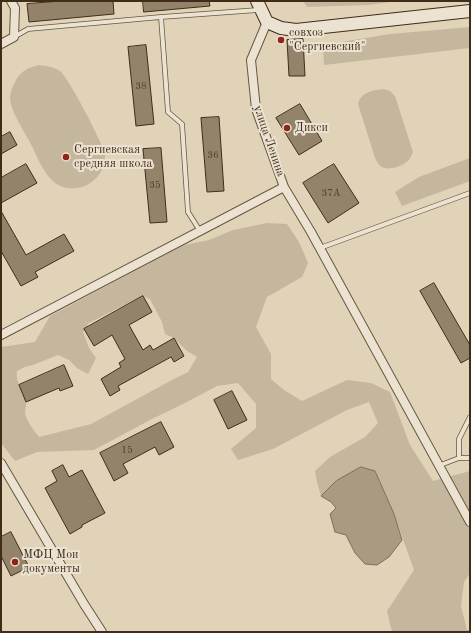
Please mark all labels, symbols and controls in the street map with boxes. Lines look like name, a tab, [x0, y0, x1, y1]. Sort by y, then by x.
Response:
place label: совхоз "Сергиевский"	[289, 26, 365, 54]
marker: совхоз "Сергиевский"	[276, 35, 286, 45]
house number: 38	[135, 80, 147, 92]
street label: улица Ленина	[250, 103, 288, 179]
place label: Дикси	[295, 121, 328, 135]
marker: Дикси	[282, 123, 292, 133]
place label: Сергиевская средняя школа	[74, 143, 152, 171]
house number: 36	[207, 149, 219, 161]
marker: Сергиевская средняя школа	[61, 152, 71, 162]
house number: 35	[149, 179, 161, 191]
house number: 37А	[321, 187, 341, 199]
house number: 15	[121, 444, 133, 456]
place label: МФЦ Мои документы	[23, 548, 80, 576]
marker: МФЦ Мои документы	[10, 557, 20, 567]

